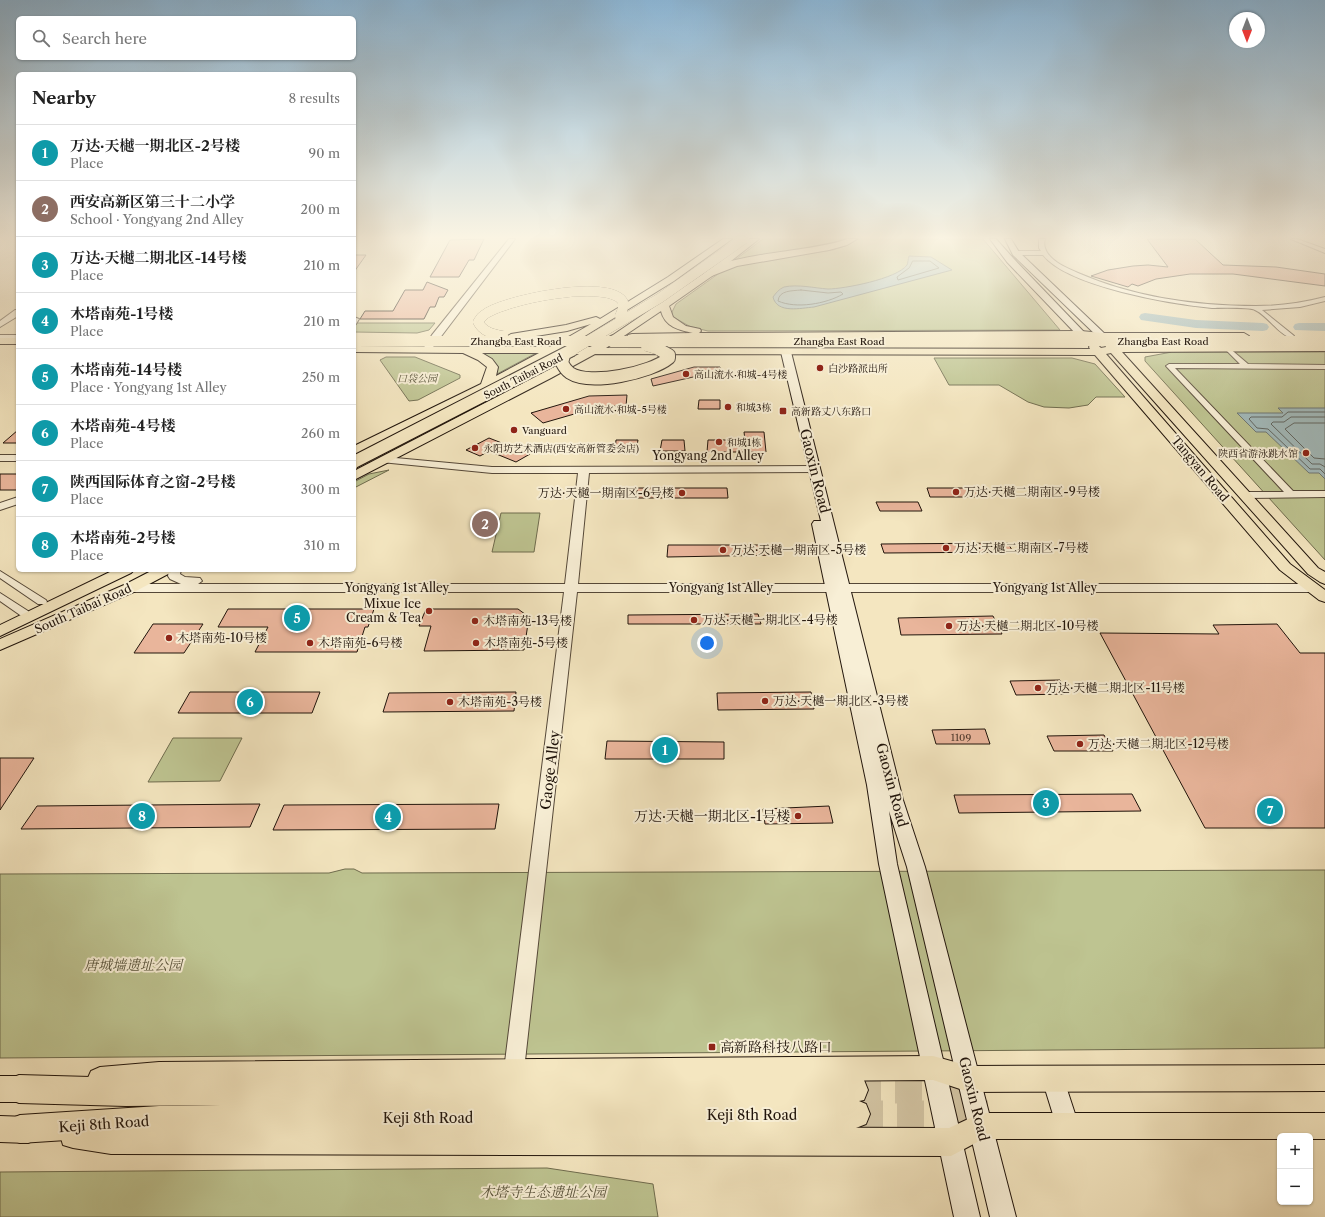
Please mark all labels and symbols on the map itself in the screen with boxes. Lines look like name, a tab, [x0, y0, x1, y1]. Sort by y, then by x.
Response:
north arrow	[1229, 12, 1265, 48]
street label: Zhangba East Road	[470, 335, 562, 348]
street label: Zhangba East Road	[793, 335, 885, 348]
street label: Zhangba East Road	[1117, 335, 1209, 348]
street label: South Taibai Road	[481, 351, 565, 402]
place label: 白沙路派出所	[828, 362, 888, 375]
marker: 白沙路派出所	[815, 363, 825, 373]
place label: 高山流水·和城-4号楼	[694, 368, 787, 381]
marker: 高山流水·和城-4号楼	[681, 369, 691, 379]
park label: 口袋公园	[397, 372, 439, 385]
place label: 和城3栋	[736, 401, 772, 414]
marker: 和城3栋	[723, 402, 733, 412]
place label: 高山流水·和城-5号楼	[574, 403, 667, 416]
marker: 高山流水·和城-5号楼	[561, 404, 571, 414]
place label: 高新路丈八东路口	[791, 405, 871, 418]
marker: 高新路丈八东路口	[778, 406, 788, 416]
place label: Vanguard	[521, 424, 567, 437]
marker: Vanguard	[509, 425, 519, 435]
street label: Gaoxin Road	[796, 427, 834, 516]
street label: Tangyan Road	[1169, 433, 1233, 505]
place label: 和城1栋	[727, 436, 761, 449]
marker: 和城1栋	[714, 437, 724, 447]
place label: 永阳坊艺术酒店(西安高新管委会店)	[483, 442, 639, 455]
marker: 永阳坊艺术酒店(西安高新管委会店)	[470, 443, 480, 453]
place label: 陕西省游泳跳水馆	[1218, 447, 1298, 460]
street label: Yongyang 2nd Alley	[651, 448, 764, 463]
marker: 陕西省游泳跳水馆	[1301, 448, 1311, 458]
place label: 万达·天樾二期南区-9号楼	[964, 484, 1100, 499]
place label: 万达·天樾一期南区-6号楼	[538, 485, 674, 500]
marker: 万达·天樾二期南区-9号楼	[951, 487, 961, 497]
marker: 万达·天樾一期南区-6号楼	[677, 488, 687, 498]
pin: 2	[472, 509, 498, 539]
place label: 万达·天樾二期南区-7号楼	[954, 540, 1089, 555]
place label: 万达·天樾一期南区-5号楼	[731, 542, 866, 557]
marker: 万达·天樾二期南区-7号楼	[941, 543, 951, 553]
marker: 万达·天樾一期南区-5号楼	[718, 545, 728, 555]
street label: South Taibai Road	[32, 580, 134, 637]
street label: Yongyang 1st Alley	[344, 580, 450, 595]
street label: Yongyang 1st Alley	[668, 580, 774, 595]
street label: Yongyang 1st Alley	[992, 580, 1098, 595]
place label: Mixue Ice Cream & Tea	[346, 596, 422, 625]
pin: 5	[284, 603, 310, 633]
marker: Mixue Ice Cream & Tea	[424, 606, 434, 616]
place label: 万达·天樾一期北区-4号楼	[702, 612, 838, 627]
place label: 木塔南苑-13号楼	[483, 613, 572, 628]
marker: 万达·天樾一期北区-4号楼	[689, 615, 699, 625]
marker: 木塔南苑-13号楼	[470, 616, 480, 626]
place label: 万达·天樾二期北区-10号楼	[957, 618, 1098, 633]
marker: 万达·天樾二期北区-10号楼	[944, 621, 954, 631]
place label: 木塔南苑-10号楼	[177, 630, 267, 645]
marker: 木塔南苑-10号楼	[164, 633, 174, 643]
your location	[697, 633, 717, 653]
place label: 木塔南苑-6号楼	[318, 635, 403, 650]
place label: 木塔南苑-5号楼	[484, 635, 568, 650]
marker: 木塔南苑-6号楼	[305, 638, 315, 648]
marker: 木塔南苑-5号楼	[471, 638, 481, 648]
place label: 万达·天樾二期北区-11号楼	[1046, 680, 1185, 695]
marker: 万达·天樾二期北区-11号楼	[1033, 683, 1043, 693]
pin: 6	[237, 687, 263, 717]
place label: 万达·天樾一期北区-3号楼	[773, 693, 908, 708]
place label: 木塔南苑-3号楼	[458, 694, 542, 709]
marker: 万达·天樾一期北区-3号楼	[760, 696, 770, 706]
marker: 木塔南苑-3号楼	[445, 697, 455, 707]
street label: Gaoge Alley	[536, 729, 564, 811]
house number: 1109	[951, 731, 971, 744]
pin: 1	[652, 735, 678, 765]
place label: 万达·天樾二期北区-12号楼	[1088, 736, 1229, 751]
marker: 万达·天樾二期北区-12号楼	[1075, 739, 1085, 749]
street label: Gaoxin Road	[872, 741, 912, 830]
pin: 3	[1033, 788, 1059, 818]
pin: 7	[1257, 796, 1283, 826]
pin: 8	[129, 801, 155, 831]
pin: 4	[375, 802, 401, 832]
place label: 万达·天樾一期北区-1号楼	[634, 807, 790, 825]
marker: 万达·天樾一期北区-1号楼	[793, 811, 803, 821]
park label: 唐城墙遗址公园	[84, 956, 184, 974]
place label: 高新路科技八路口	[720, 1038, 832, 1056]
marker: 高新路科技八路口	[707, 1042, 717, 1052]
street label: Gaoxin Road	[955, 1055, 993, 1144]
street label: Keji 8th Road	[707, 1106, 798, 1124]
street label: Keji 8th Road	[383, 1109, 474, 1127]
street label: Keji 8th Road	[58, 1112, 150, 1136]
park label: 木塔寺生态遗址公园	[480, 1183, 608, 1201]

